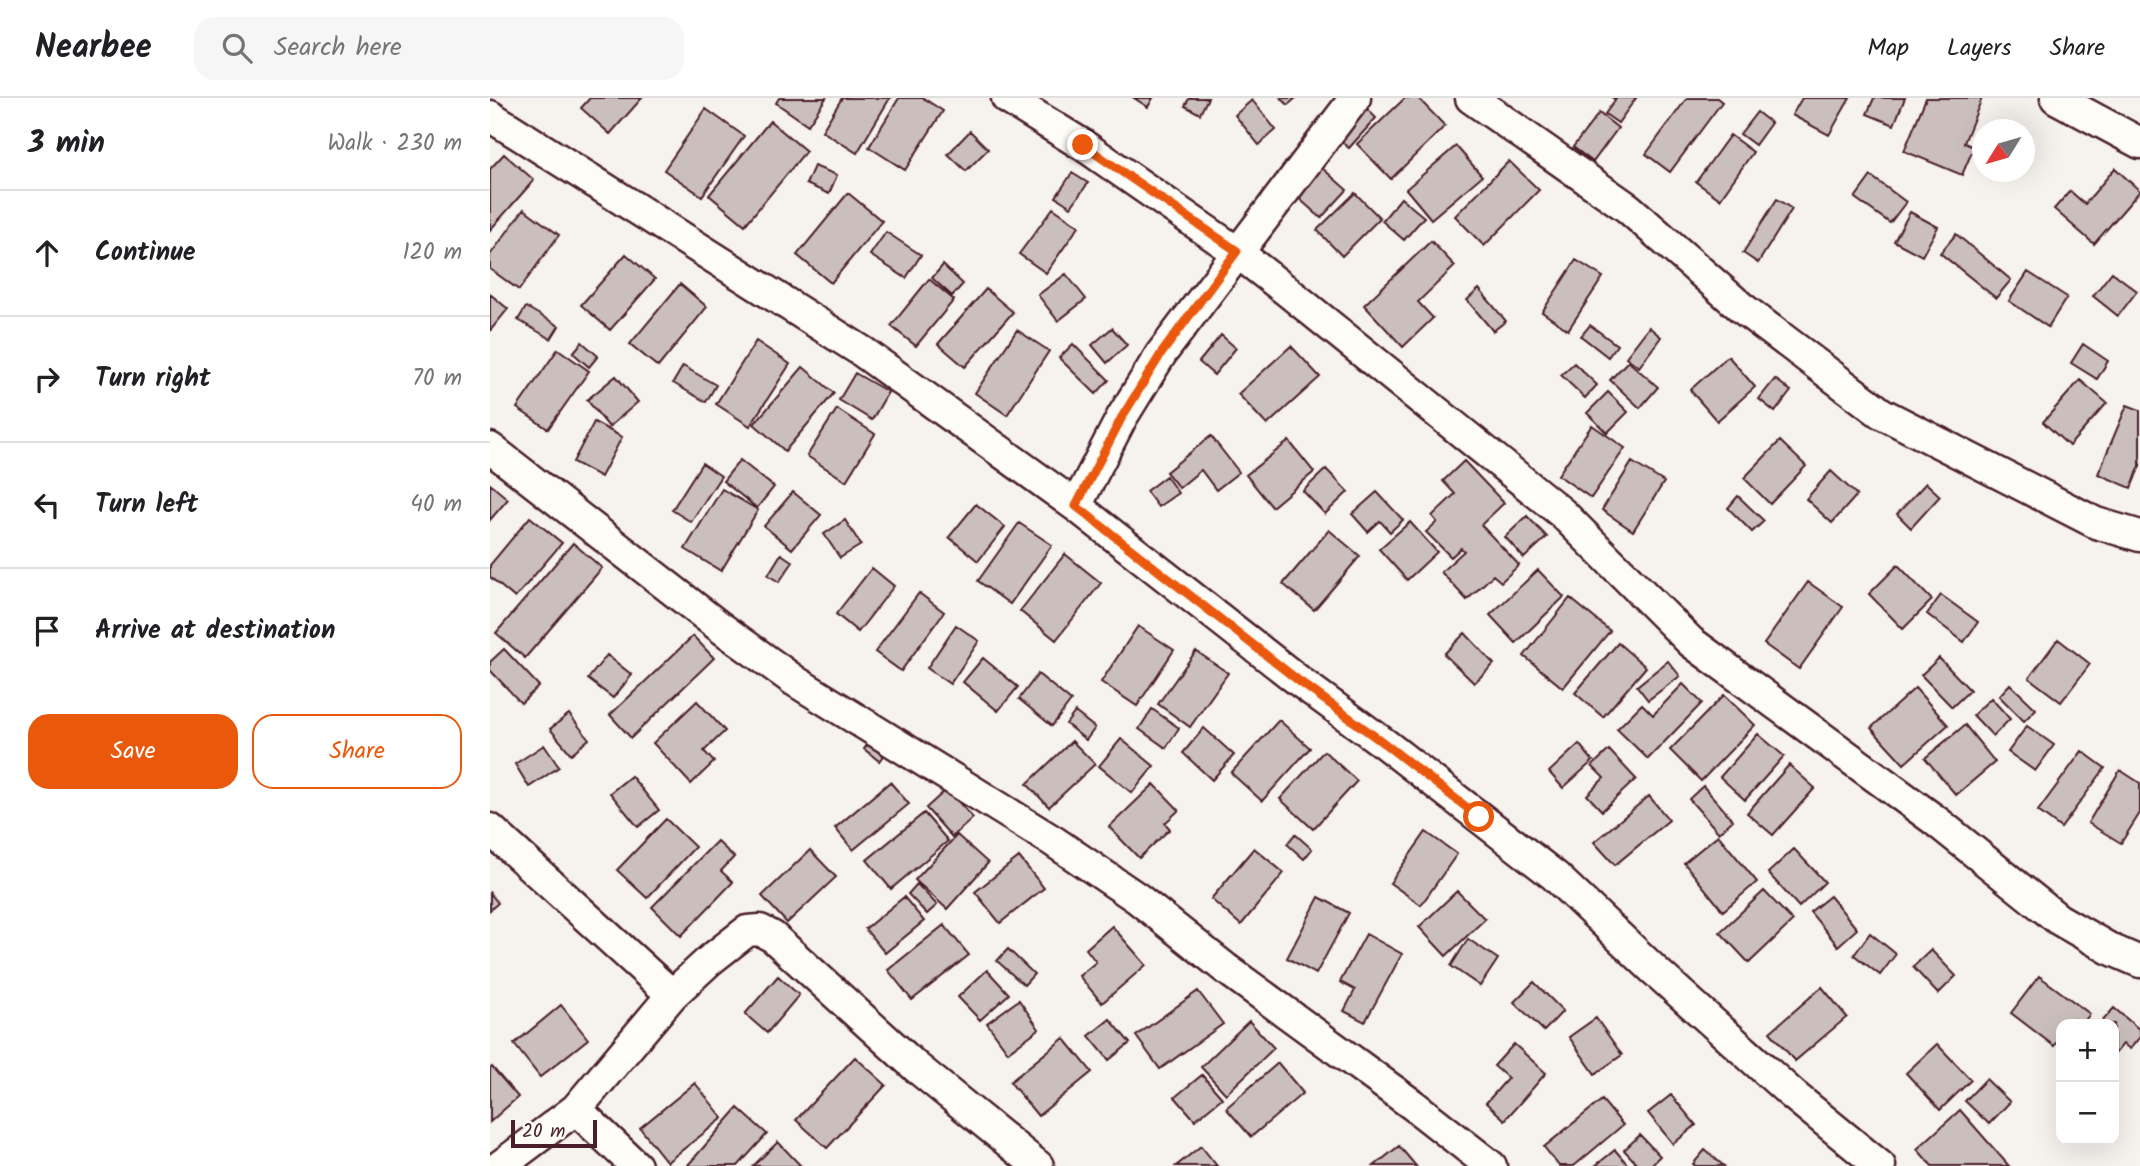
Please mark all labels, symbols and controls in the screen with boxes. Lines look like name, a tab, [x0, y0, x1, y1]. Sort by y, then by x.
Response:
search box	[194, 17, 684, 80]
text: Nearbee	[35, 22, 152, 75]
text: Search here	[274, 27, 402, 69]
icon: search	[218, 29, 256, 67]
text: Map	[1867, 29, 1909, 68]
text: Layers	[1947, 29, 2011, 68]
text: Share	[2049, 29, 2105, 68]
north arrow	[1972, 119, 2035, 182]
text: 3 min	[28, 120, 105, 168]
text: Walk · 230 m	[327, 126, 462, 162]
route end	[1067, 129, 1098, 160]
text: Continue	[95, 232, 196, 274]
icon: ahead	[28, 234, 66, 272]
text: 120 m	[402, 235, 462, 271]
text: Turn right	[95, 358, 211, 400]
icon: right	[28, 360, 66, 398]
text: 70 m	[412, 361, 462, 397]
text: Turn left	[95, 484, 198, 526]
icon: left	[28, 486, 66, 524]
text: 40 m	[410, 487, 462, 523]
text: Arrive at destination	[95, 610, 335, 652]
icon: arrive	[28, 612, 66, 650]
button: Save	[28, 714, 238, 789]
button: Share	[252, 714, 462, 789]
route start	[1463, 801, 1494, 832]
map controls	[2056, 1019, 2119, 1145]
button: +	[2056, 1019, 2119, 1082]
button: −	[2056, 1082, 2119, 1145]
scale bar	[511, 1117, 597, 1149]
text: 20 m	[522, 1117, 565, 1147]

